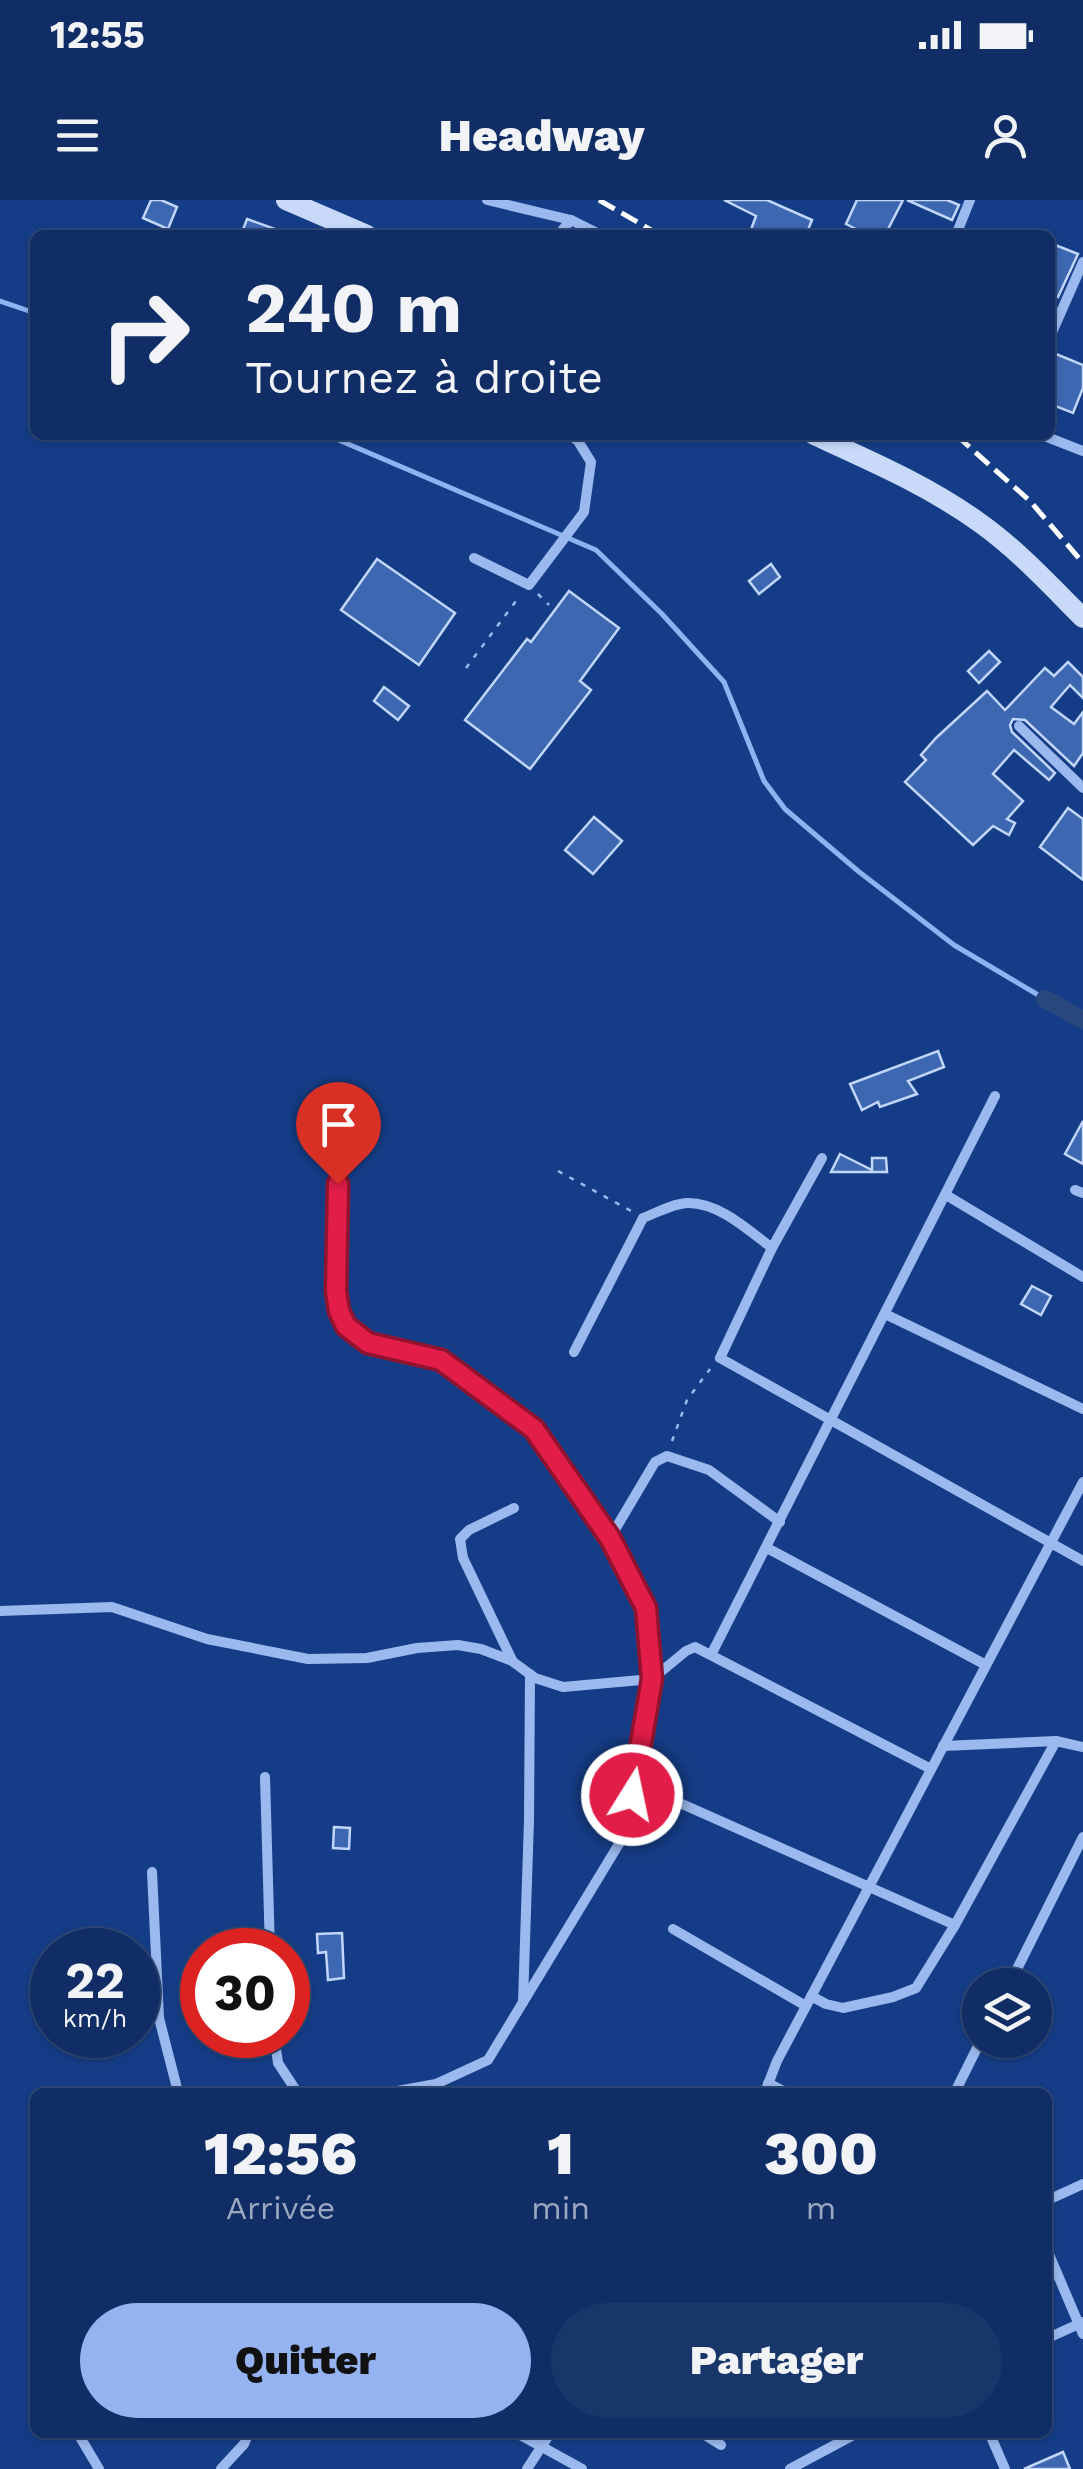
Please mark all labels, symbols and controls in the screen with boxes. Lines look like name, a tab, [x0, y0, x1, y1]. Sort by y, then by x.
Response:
text: 12:55	[50, 13, 145, 57]
icon: menu	[50, 108, 105, 163]
icon: person	[978, 108, 1033, 163]
text: Headway	[439, 109, 644, 162]
text: 240 m	[245, 267, 462, 349]
icon: right	[80, 270, 210, 400]
text: Tournez à droite	[245, 351, 603, 404]
pin	[296, 1082, 381, 1185]
icon: arrive	[311, 1097, 366, 1152]
position arrow	[580, 1743, 684, 1847]
speed limit sign: 30	[180, 1928, 310, 2058]
text: 22	[65, 1951, 125, 2010]
map controls	[962, 1968, 1052, 2058]
button: layers	[962, 1968, 1052, 2058]
text: km/h	[63, 2004, 127, 2033]
text: 12:56	[204, 2118, 357, 2189]
text: 1	[547, 2118, 574, 2189]
text: 300	[764, 2118, 878, 2189]
text: Arrivée	[226, 2189, 335, 2227]
text: min	[531, 2189, 590, 2227]
text: m	[806, 2189, 836, 2227]
button: Quitter	[80, 2303, 531, 2418]
button: Partager	[551, 2303, 1002, 2418]

